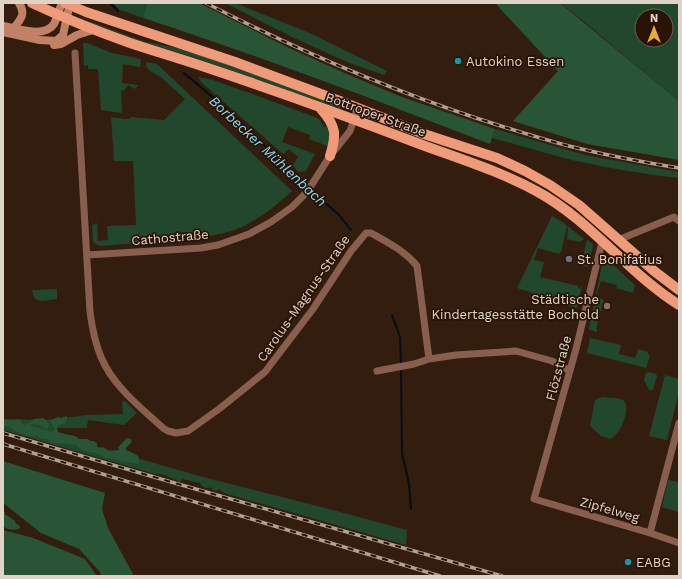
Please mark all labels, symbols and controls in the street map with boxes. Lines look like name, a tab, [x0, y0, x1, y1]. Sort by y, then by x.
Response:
north arrow	[634, 8, 674, 48]
text: N	[650, 12, 658, 25]
place label: Autokino Essen	[466, 54, 564, 69]
marker: Autokino Essen	[453, 56, 463, 66]
street label: Bottroper Straße	[323, 89, 428, 140]
water label: Borbecker Mühlenbach	[206, 93, 330, 209]
street label: Cathostraße	[131, 227, 209, 248]
street label: Carolus-Magnus-Straße	[254, 232, 353, 364]
place label: St. Bonifatius	[577, 252, 662, 267]
marker: St. Bonifatius	[564, 254, 574, 264]
place label: Städtische Kindertagesstätte Bochold	[431, 292, 599, 322]
marker: Städtische Kindertagesstätte Bochold	[602, 301, 612, 311]
street label: Flözstraße	[543, 334, 574, 402]
street label: Zipfelweg	[578, 494, 641, 525]
place label: EABG	[636, 555, 671, 570]
marker: EABG	[623, 557, 633, 567]

